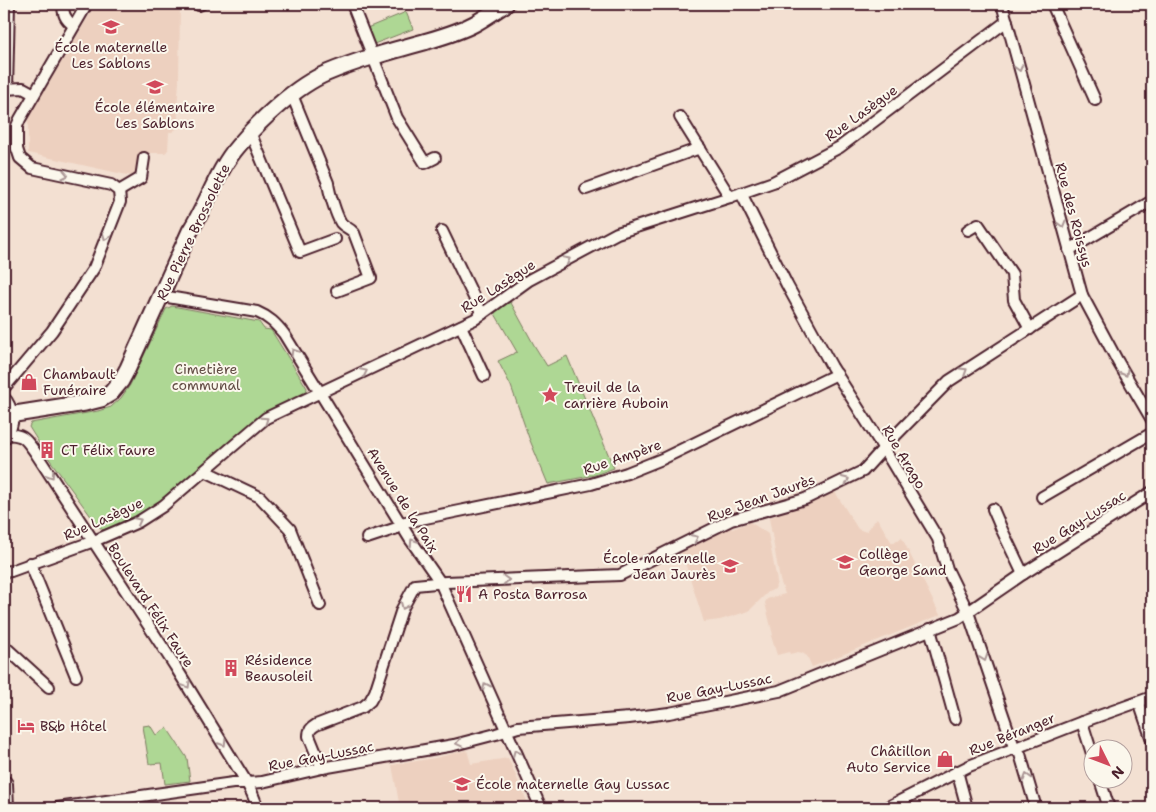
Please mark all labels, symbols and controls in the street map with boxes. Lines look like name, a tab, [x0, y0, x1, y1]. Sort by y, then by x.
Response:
school or university icon: École maternelle Les Sablons	[101, 17, 121, 37]
place label: École maternelle Les Sablons	[55, 38, 168, 72]
one-way arrow	[1014, 63, 1024, 71]
school or university icon: École élémentaire Les Sablons	[145, 77, 165, 97]
street label: Rue Lasègue	[821, 81, 901, 145]
place label: École élémentaire Les Sablons	[95, 98, 215, 132]
street label: Rue Pierre Brossolette	[152, 161, 234, 303]
street label: Rue des Roissys	[1051, 161, 1097, 269]
one-way arrow	[61, 169, 69, 180]
one-way arrow	[1056, 220, 1067, 229]
one-way arrow	[102, 232, 112, 240]
street label: Rue Lasègue	[457, 255, 539, 317]
one-way arrow	[562, 256, 571, 266]
one-way arrow	[291, 348, 301, 357]
park label: Cimetière communal	[172, 360, 241, 394]
place label: Chambault Funéraire	[43, 365, 116, 399]
one-way arrow	[359, 368, 368, 378]
one-way arrow	[959, 368, 968, 377]
one-way arrow	[1118, 368, 1128, 377]
shop icon: Chambault Funéraire	[19, 372, 39, 392]
place label: Treuil de la carrière Auboin	[564, 378, 669, 412]
place icon: Treuil de la carrière Auboin	[540, 385, 560, 405]
one-way arrow	[259, 417, 269, 426]
street label: Rue Arago	[878, 422, 930, 492]
street label: Rue Ampère	[581, 435, 663, 479]
building icon: CT Félix Faure	[37, 440, 57, 460]
place label: CT Félix Faure	[61, 441, 155, 459]
street label: Avenue de la Paix	[363, 444, 443, 556]
one-way arrow	[44, 470, 54, 479]
street label: Rue Jean Jaurès	[705, 470, 817, 526]
one-way arrow	[841, 475, 850, 486]
street label: Rue Gay-Lussac	[1029, 486, 1129, 558]
street label: Rue Lasègue	[60, 493, 146, 545]
one-way arrow	[133, 517, 142, 527]
one-way arrow	[689, 535, 698, 545]
one-way arrow	[409, 538, 419, 547]
street label: Boulevard Félix Faure	[104, 539, 198, 671]
place label: Collège George Sand	[859, 545, 947, 579]
place label: École maternelle Jean Jaurès	[603, 549, 716, 583]
school or university icon: Collège George Sand	[835, 552, 855, 572]
school or university icon: École maternelle Jean Jaurès	[720, 556, 740, 576]
one-way arrow	[502, 574, 510, 585]
restaurant icon: A Posta Barrosa	[454, 584, 474, 604]
place label: A Posta Barrosa	[478, 585, 588, 603]
one-way arrow	[400, 601, 411, 610]
place label: Résidence Beausoleil	[245, 651, 313, 685]
one-way arrow	[978, 654, 988, 662]
building icon: Résidence Beausoleil	[221, 658, 241, 678]
street label: Rue Gay-Lussac	[665, 669, 773, 707]
one-way arrow	[181, 679, 190, 688]
one-way arrow	[482, 682, 492, 691]
street label: Rue Béranger	[966, 708, 1058, 759]
hotel icon: B&b Hôtel	[16, 716, 36, 736]
place label: B&b Hôtel	[40, 717, 107, 735]
street label: Rue Gay-Lussac	[267, 737, 375, 775]
one-way arrow	[454, 737, 463, 748]
one-way arrow	[216, 738, 226, 747]
north arrow	[1084, 740, 1134, 790]
place label: Châtillon Auto Service	[846, 742, 931, 776]
one-way arrow	[512, 749, 523, 758]
shop icon: Châtillon Auto Service	[935, 749, 955, 769]
text: N	[1107, 763, 1128, 783]
one-way arrow	[1022, 773, 1032, 782]
school or university icon: École maternelle Gay Lussac	[452, 774, 472, 794]
place label: École maternelle Gay Lussac	[476, 775, 670, 793]

